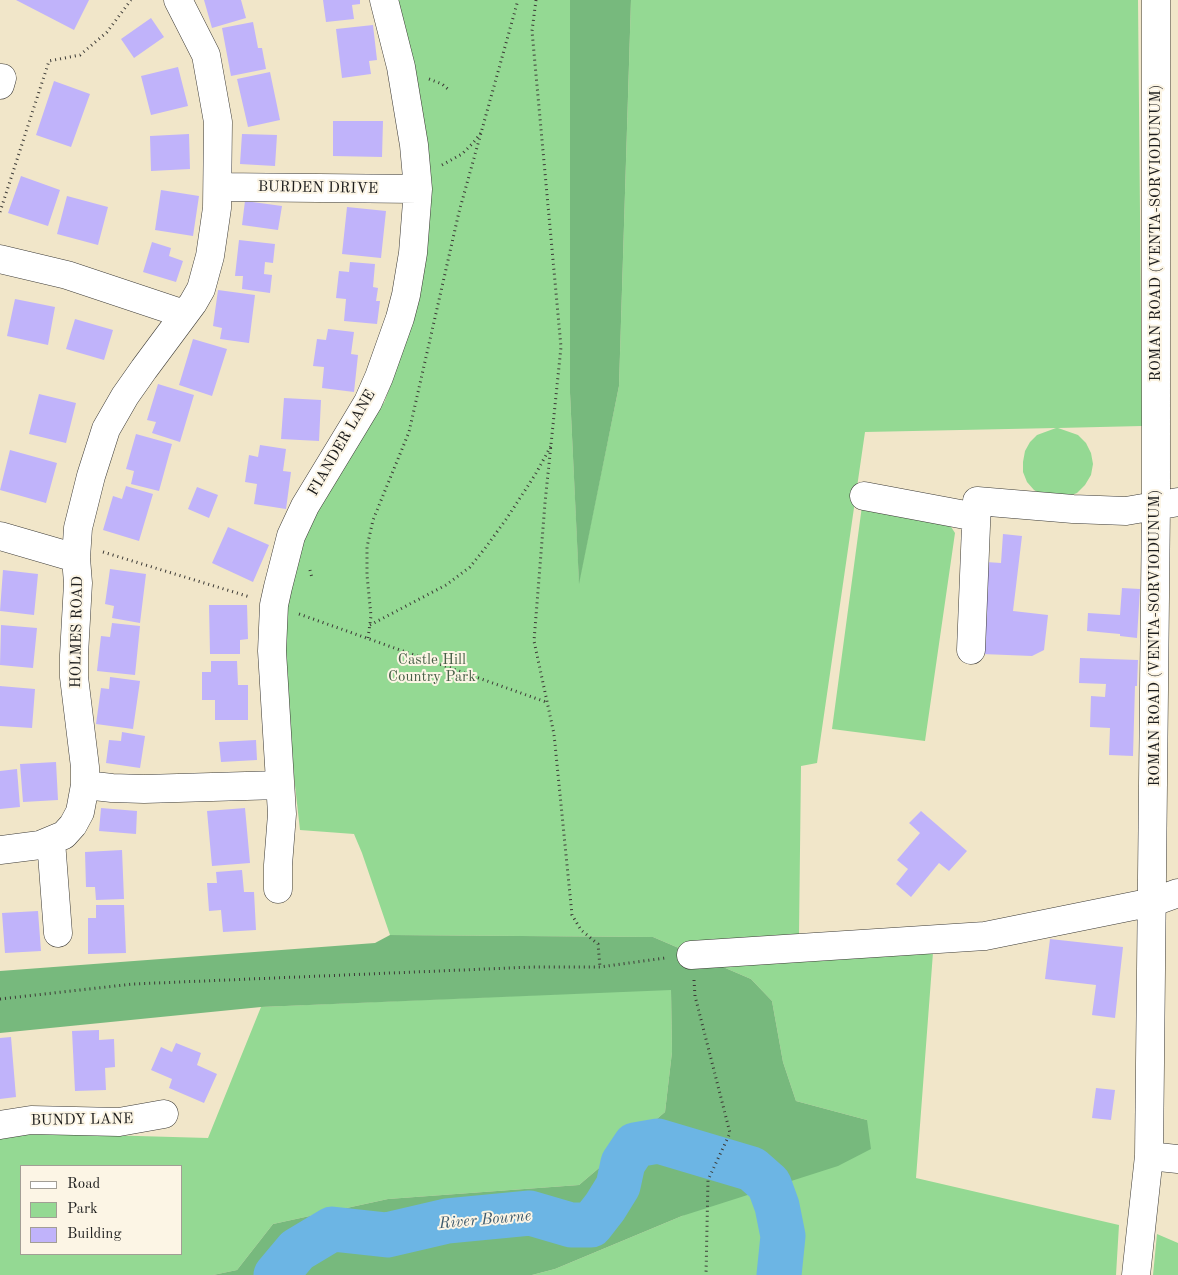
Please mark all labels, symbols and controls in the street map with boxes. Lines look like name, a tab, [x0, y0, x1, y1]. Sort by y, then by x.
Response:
street label: ROMAN ROAD (VENTA-SORVIODUNUM)	[1147, 85, 1165, 381]
street label: BURDEN DRIVE	[258, 178, 378, 198]
street label: FIANDER LANE	[304, 387, 380, 499]
street label: ROMAN ROAD (VENTA-SORVIODUNUM)	[1146, 490, 1164, 786]
street label: HOLMES ROAD	[67, 576, 87, 688]
park label: Castle Hill Country Park	[388, 651, 476, 686]
street label: BUNDY LANE	[30, 1110, 134, 1130]
legend	[20, 1165, 182, 1255]
text: Road	[67, 1177, 100, 1192]
text: Park	[67, 1202, 98, 1217]
water label: River Bourne	[438, 1206, 532, 1234]
text: Building	[67, 1227, 122, 1242]

